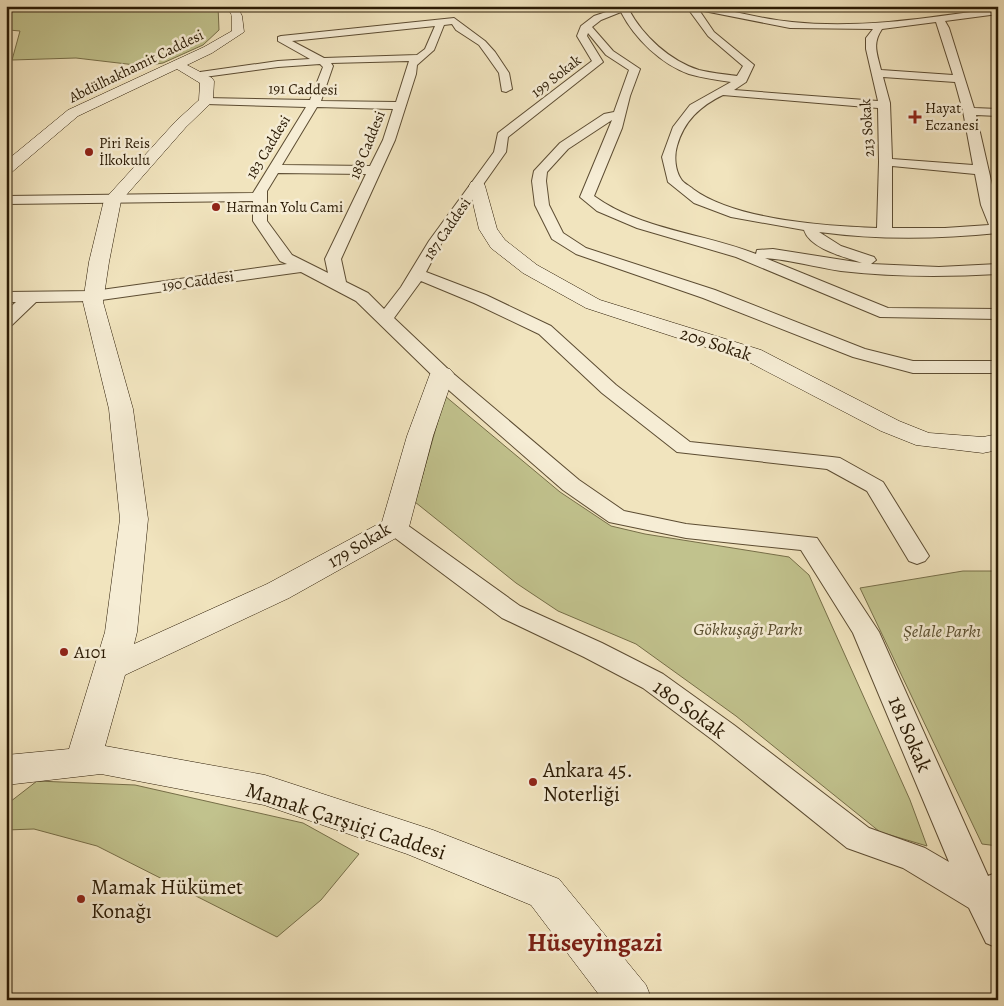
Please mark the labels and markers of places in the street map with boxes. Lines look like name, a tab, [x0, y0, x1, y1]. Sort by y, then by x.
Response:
place label: Hayat Eczanesi	[925, 98, 979, 135]
marker: Hayat Eczanesi	[909, 111, 921, 123]
place label: Piri Reis İlkokulu	[99, 133, 151, 170]
marker: Piri Reis İlkokulu	[83, 146, 95, 158]
place label: Harman Yolu Cami	[226, 197, 343, 217]
marker: Harman Yolu Cami	[210, 201, 222, 213]
place label: A101	[73, 640, 106, 664]
marker: A101	[58, 646, 70, 658]
place label: Ankara 45. Noterliği	[542, 756, 633, 808]
marker: Ankara 45. Noterliği	[527, 776, 539, 788]
place label: Mamak Hükümet Konağı	[91, 873, 243, 925]
marker: Mamak Hükümet Konağı	[75, 893, 87, 905]

